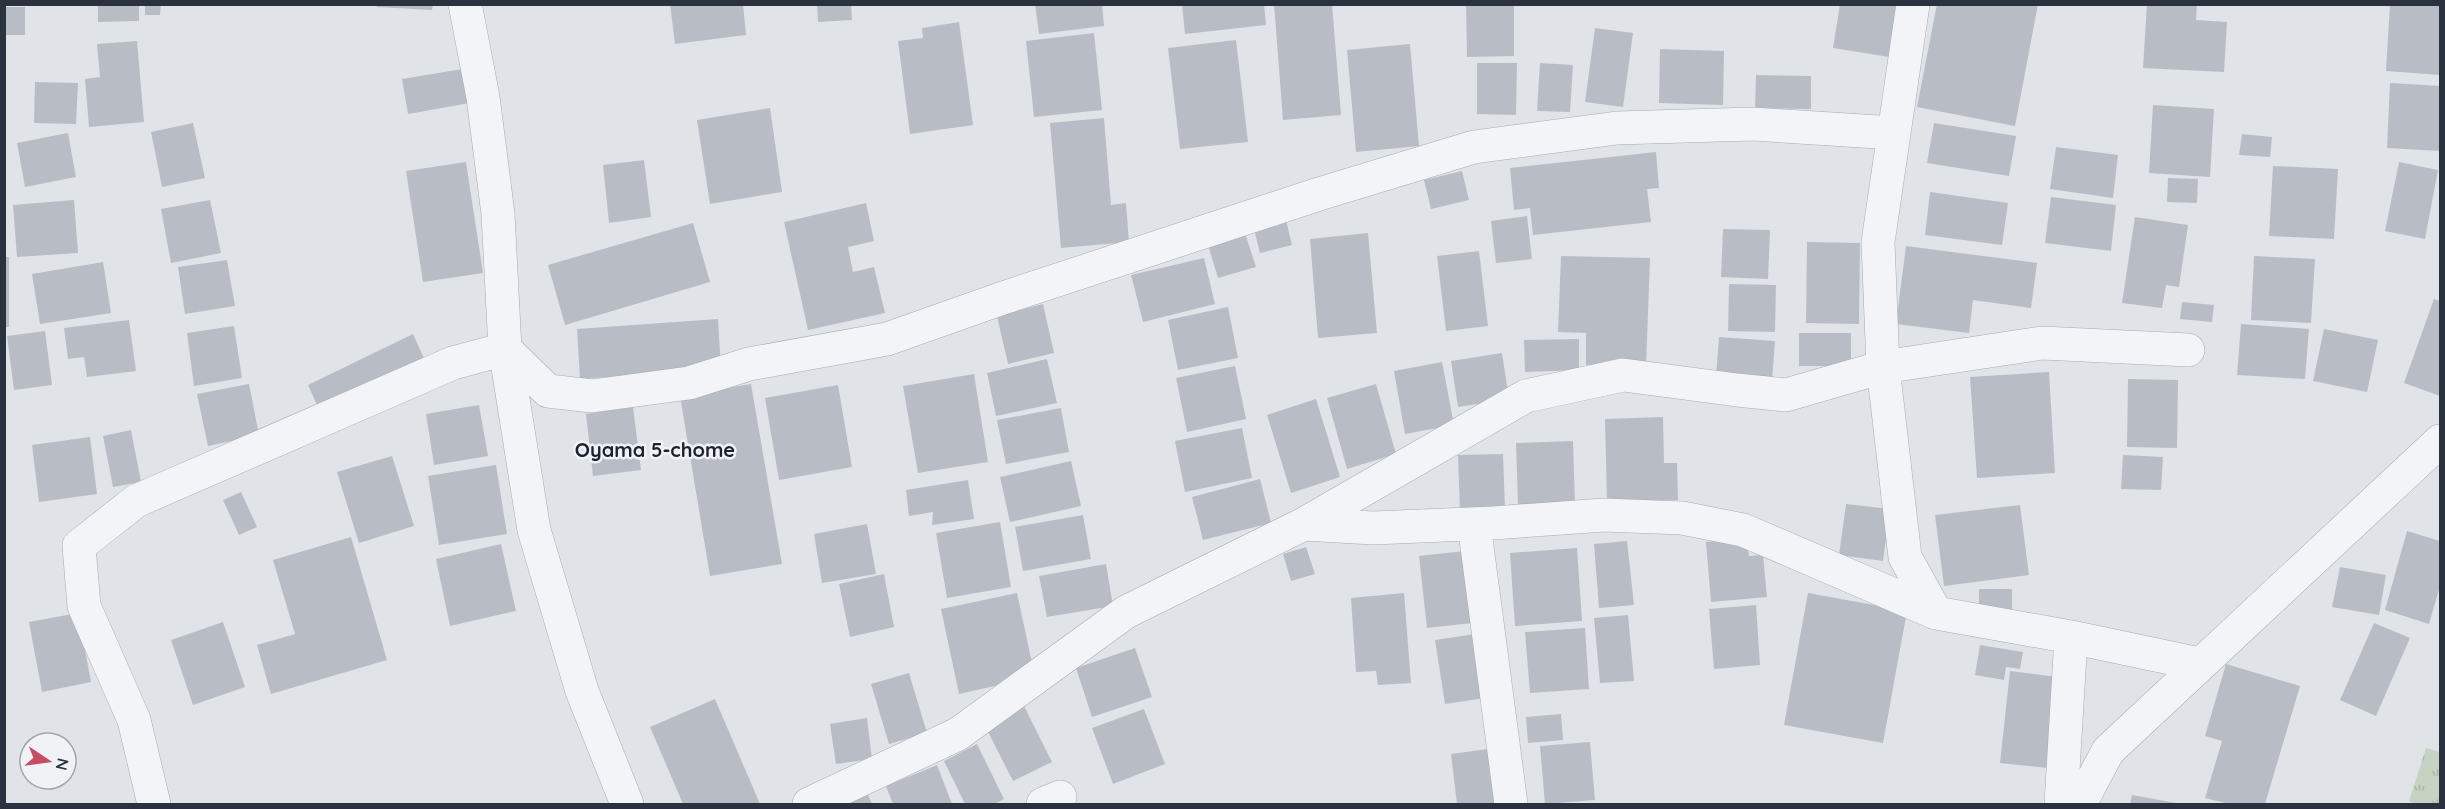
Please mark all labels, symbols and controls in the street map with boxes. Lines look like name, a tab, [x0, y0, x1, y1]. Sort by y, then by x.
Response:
district label: Oyama 5-chome	[575, 437, 735, 462]
north arrow	[18, 731, 78, 791]
text: N	[52, 756, 74, 772]

